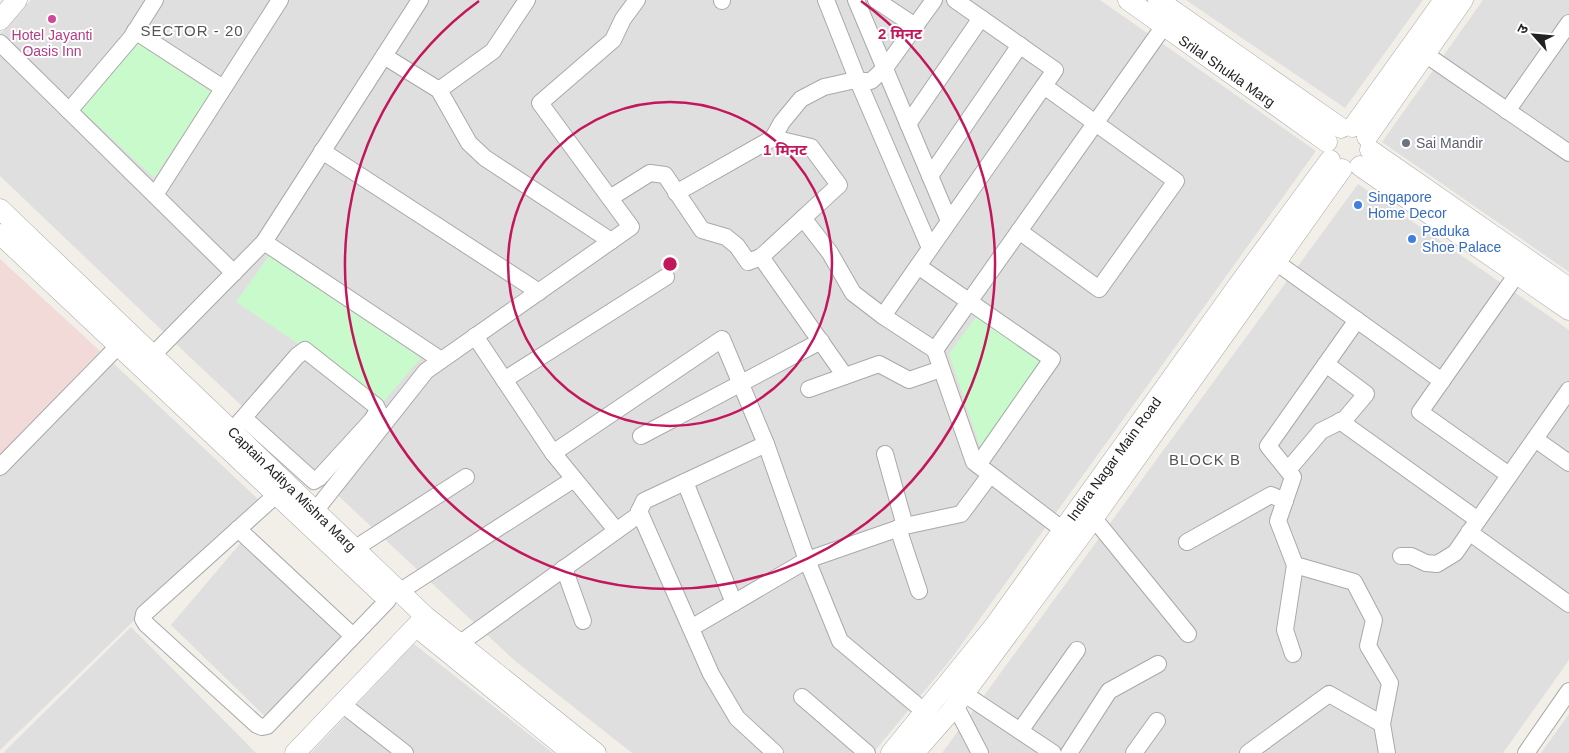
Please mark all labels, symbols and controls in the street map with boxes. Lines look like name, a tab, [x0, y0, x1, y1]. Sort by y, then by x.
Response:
north arrow	[1509, 10, 1559, 60]
marker: Hotel Jayanti Oasis Inn	[46, 13, 58, 25]
text: उ	[1513, 21, 1532, 36]
district label: SECTOR - 20	[140, 22, 244, 39]
text: 2 मिनट	[878, 25, 923, 42]
place label: Hotel Jayanti Oasis Inn	[12, 27, 92, 59]
street label: Srilal Shukla Marg	[1176, 32, 1278, 110]
place label: Sai Mandir	[1416, 135, 1483, 151]
marker: Sai Mandir	[1400, 137, 1412, 149]
text: 1 मिनट	[763, 141, 808, 158]
place label: Singapore Home Decor	[1368, 189, 1447, 221]
marker: Singapore Home Decor	[1352, 199, 1364, 211]
place label: Paduka Shoe Palace	[1422, 223, 1502, 255]
marker: Paduka Shoe Palace	[1406, 233, 1418, 245]
centre of rings	[661, 255, 679, 273]
street label: Indira Nagar Main Road	[1064, 394, 1164, 524]
street label: Captain Aditya Mishra Marg	[225, 424, 359, 554]
district label: BLOCK B	[1169, 451, 1241, 468]

